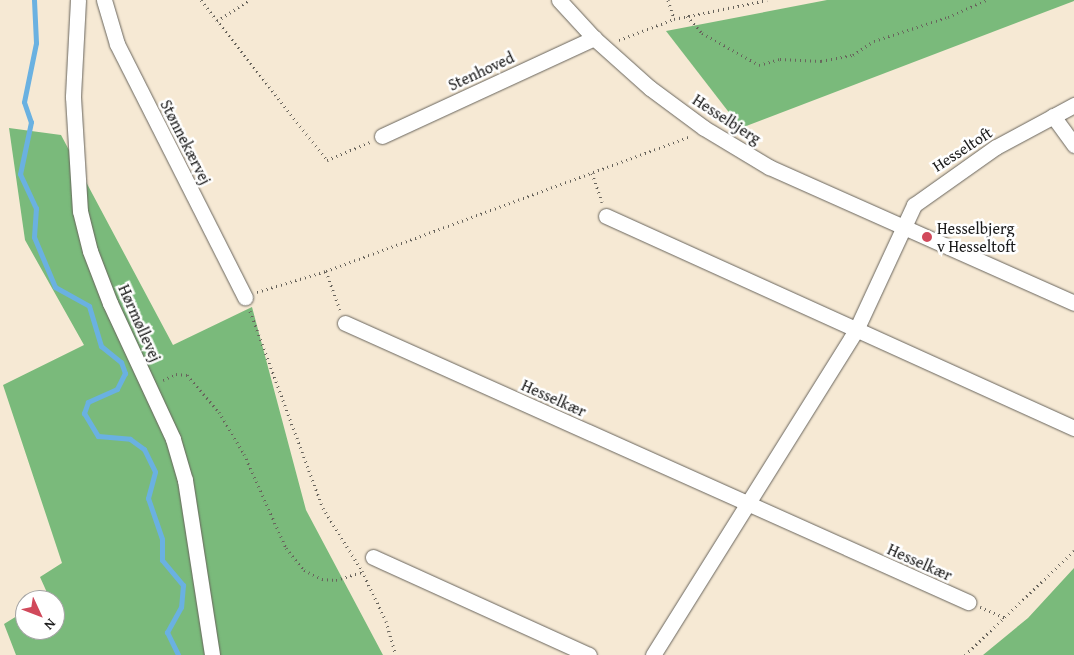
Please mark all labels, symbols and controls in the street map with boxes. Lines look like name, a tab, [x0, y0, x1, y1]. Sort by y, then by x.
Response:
street label: Stenhoved	[445, 47, 517, 95]
street label: Hesselbjerg	[689, 90, 765, 148]
street label: Stønnekærvej	[156, 96, 216, 188]
street label: Hesseltoft	[928, 123, 996, 175]
place label: Hesselbjerg v Hesseltoft	[937, 218, 1016, 256]
marker: Hesselbjerg v Hesseltoft	[921, 231, 933, 243]
street label: Hørmøllevej	[114, 281, 166, 365]
street label: Hesselkær	[519, 375, 589, 421]
street label: Hesselkær	[885, 539, 955, 585]
north arrow	[15, 590, 65, 640]
text: N	[40, 614, 61, 635]

